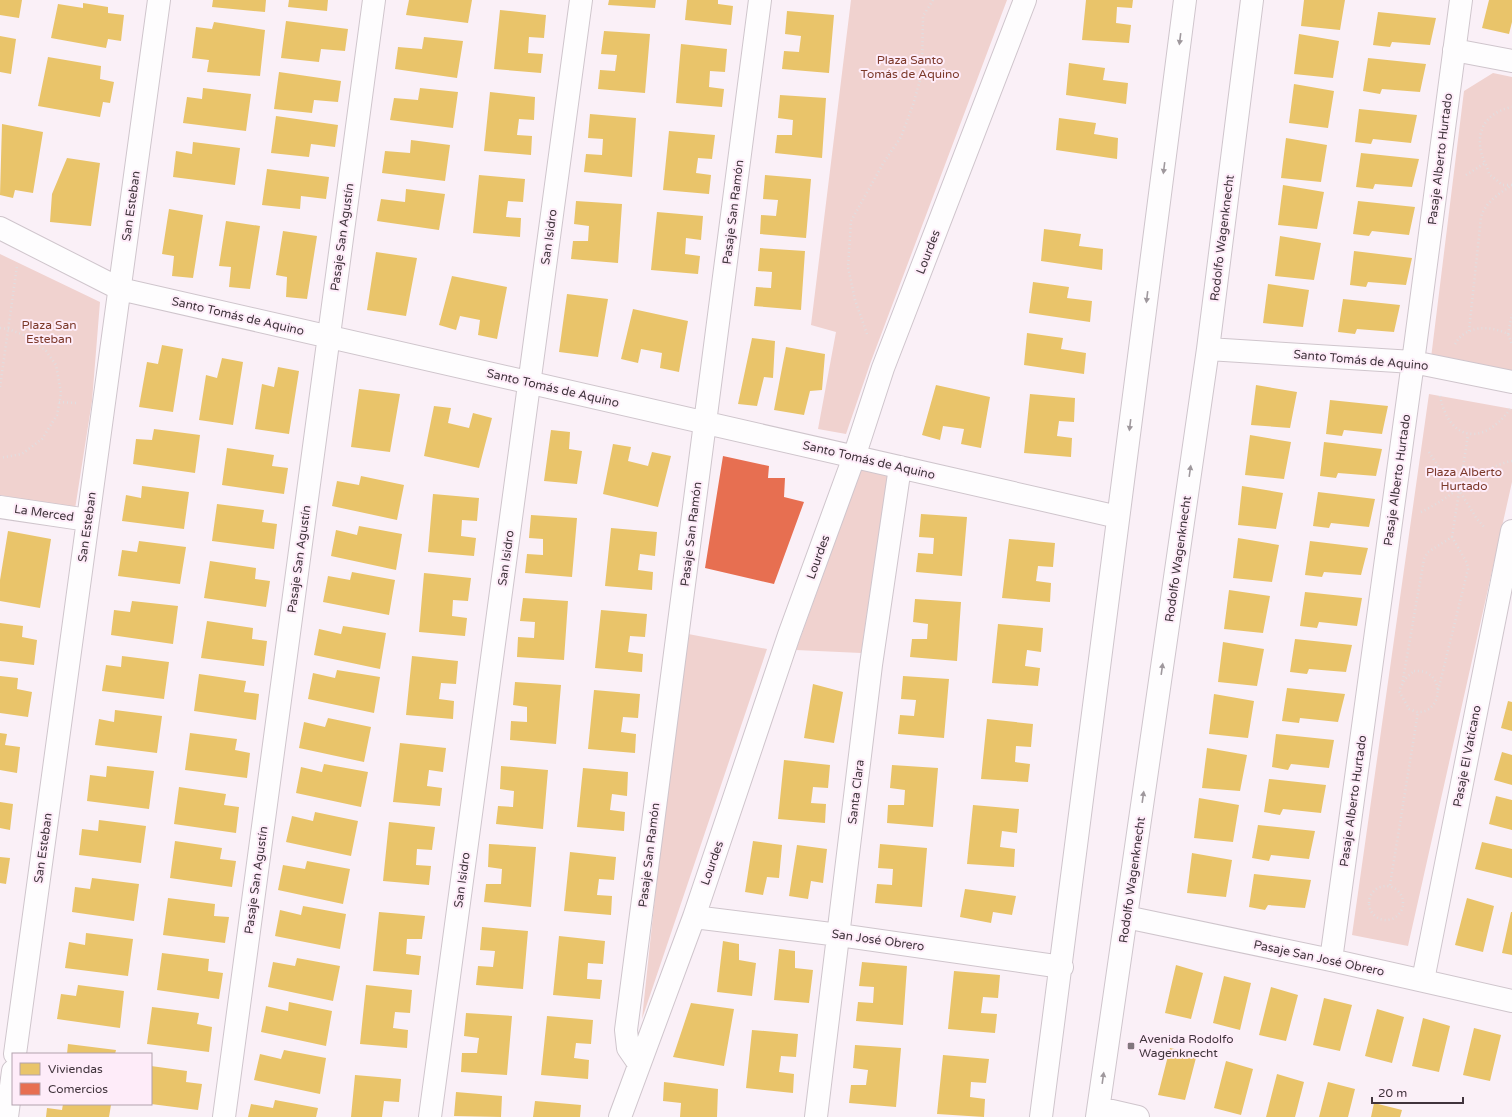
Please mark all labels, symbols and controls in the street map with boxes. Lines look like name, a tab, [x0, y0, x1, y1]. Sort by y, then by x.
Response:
one-way arrow	[1177, 33, 1183, 45]
park label: Plaza Santo Tomás de Aquino	[860, 53, 960, 81]
street label: Pasaje Alberto Hurtado	[1425, 92, 1455, 226]
street label: Pasaje San Ramón	[720, 159, 746, 265]
one-way arrow	[1160, 162, 1167, 174]
street label: San Esteban	[119, 170, 143, 242]
street label: Rodolfo Wagenknecht	[1207, 174, 1237, 302]
street label: Pasaje San Agustín	[327, 182, 357, 292]
street label: San Isidro	[538, 208, 560, 266]
street label: Lourdes	[913, 228, 943, 276]
one-way arrow	[1144, 290, 1150, 303]
street label: Santo Tomás de Aquino	[170, 294, 306, 338]
park label: Plaza San Esteban	[21, 318, 77, 346]
street label: Santo Tomás de Aquino	[1293, 347, 1429, 373]
street label: Santo Tomás de Aquino	[485, 366, 621, 410]
street label: Pasaje Alberto Hurtado	[1381, 413, 1413, 547]
one-way arrow	[1127, 419, 1133, 431]
street label: Santo Tomás de Aquino	[801, 438, 937, 482]
one-way arrow	[1187, 465, 1193, 477]
park label: Plaza Alberto Hurtado	[1426, 465, 1502, 493]
street label: Pasaje San Ramón	[678, 481, 704, 587]
street label: San Esteban	[75, 491, 99, 563]
street label: Rodolfo Wagenknecht	[1162, 495, 1194, 623]
street label: La Merced	[13, 502, 75, 524]
street label: Pasaje San Agustín	[284, 504, 314, 614]
street label: San Isidro	[495, 529, 517, 587]
street label: Lourdes	[804, 533, 833, 581]
one-way arrow	[1159, 663, 1165, 675]
street label: Pasaje El Vaticano	[1450, 704, 1484, 808]
street label: Pasaje Alberto Hurtado	[1337, 734, 1369, 868]
street label: Santa Clara	[845, 759, 867, 825]
one-way arrow	[1140, 791, 1146, 803]
street label: Pasaje San Ramón	[636, 802, 662, 908]
street label: San Esteban	[31, 812, 55, 884]
street label: Rodolfo Wagenknecht	[1116, 816, 1148, 944]
street label: Pasaje San Agustín	[241, 825, 271, 935]
street label: Lourdes	[698, 839, 726, 887]
street label: San Isidro	[451, 851, 473, 909]
street label: San José Obrero	[831, 927, 925, 953]
street label: Pasaje San José Obrero	[1252, 937, 1386, 979]
place label: Avenida Rodolfo Wagenknecht	[1139, 1032, 1234, 1060]
marker: Avenida Rodolfo Wagenknecht	[1126, 1041, 1136, 1051]
legend	[12, 1053, 152, 1105]
text: Viviendas	[48, 1062, 103, 1076]
one-way arrow	[1100, 1072, 1106, 1084]
scale bar	[1372, 1079, 1463, 1105]
text: Comercios	[48, 1082, 108, 1096]
text: 20 m	[1378, 1086, 1407, 1100]

